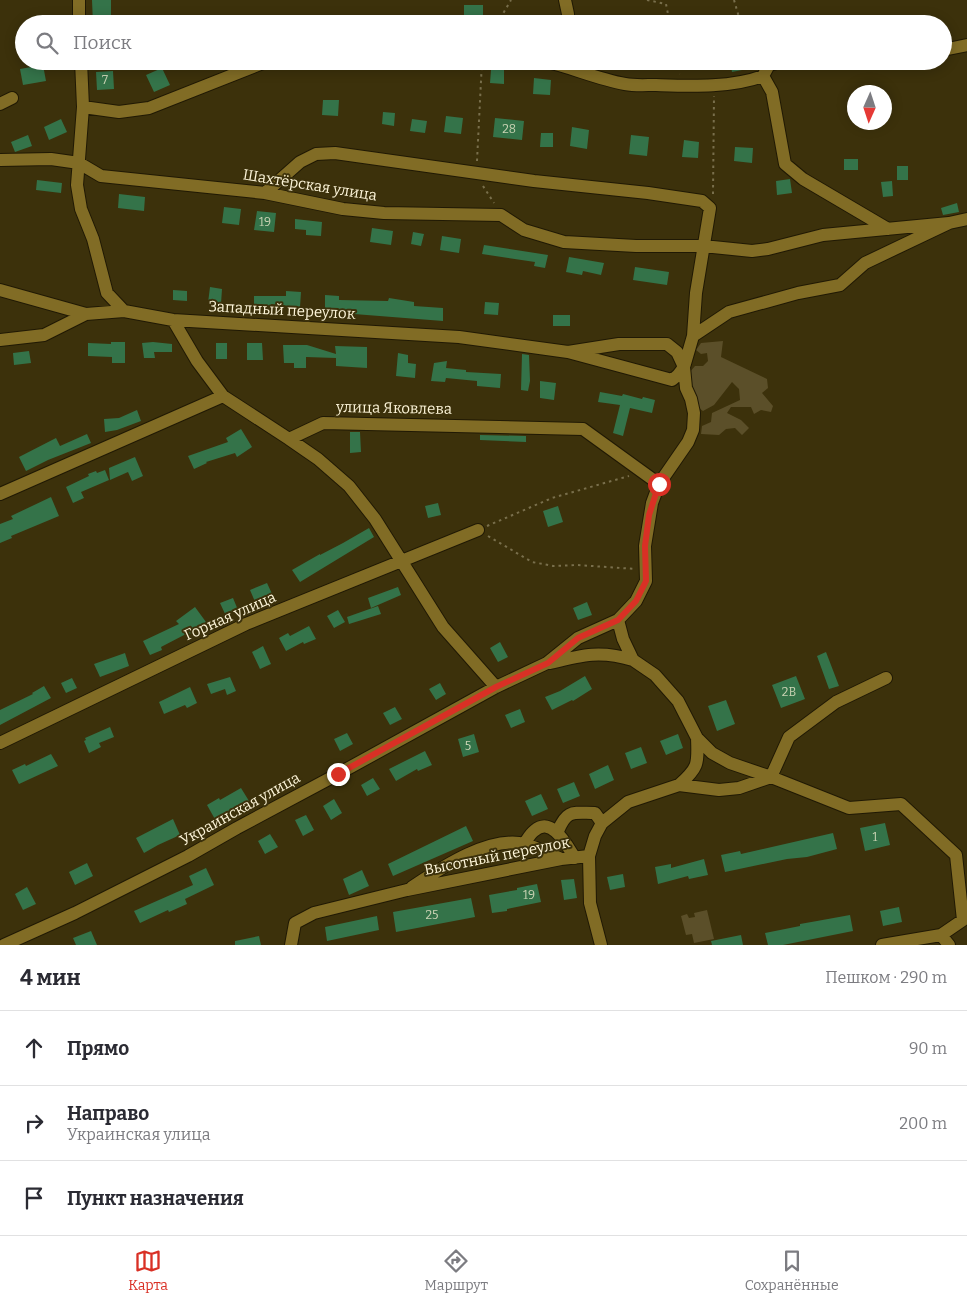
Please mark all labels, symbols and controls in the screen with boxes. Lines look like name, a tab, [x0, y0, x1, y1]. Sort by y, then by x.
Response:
search box	[15, 15, 952, 70]
icon: search	[33, 29, 61, 57]
text: Поиск	[73, 31, 132, 54]
house number: 7	[102, 73, 108, 87]
north arrow	[847, 85, 892, 130]
house number: 28	[502, 122, 516, 136]
street label: Шахтёрская улица	[242, 166, 378, 204]
house number: 19	[259, 215, 271, 229]
street label: Западный переулок	[208, 297, 356, 323]
street label: улица Яковлева	[335, 398, 452, 418]
route start	[648, 473, 671, 496]
street label: Горная улица	[181, 588, 279, 644]
house number: 2В	[782, 685, 796, 699]
house number: 5	[465, 739, 471, 753]
route end	[327, 763, 350, 786]
street label: Украинская улица	[177, 768, 303, 850]
house number: 1	[873, 830, 878, 844]
street label: Высотный переулок	[423, 833, 572, 879]
house number: 19	[523, 888, 535, 902]
house number: 25	[426, 908, 438, 922]
text: 4 мин	[20, 965, 81, 991]
text: Пешком · 290 m	[825, 968, 947, 987]
icon: ahead	[20, 1034, 48, 1062]
text: Прямо	[67, 1037, 129, 1060]
text: 90 m	[909, 1039, 947, 1058]
text: Направо	[67, 1102, 149, 1125]
icon: right	[20, 1109, 48, 1137]
text: 200 m	[899, 1114, 947, 1133]
text: Украинская улица	[67, 1125, 211, 1144]
icon: arrive	[20, 1184, 48, 1212]
text: Пункт назначения	[67, 1187, 244, 1210]
tab: Карта	[128, 1247, 168, 1294]
tab: Маршрут	[425, 1247, 488, 1294]
tab: Сохранённые	[745, 1247, 839, 1294]

